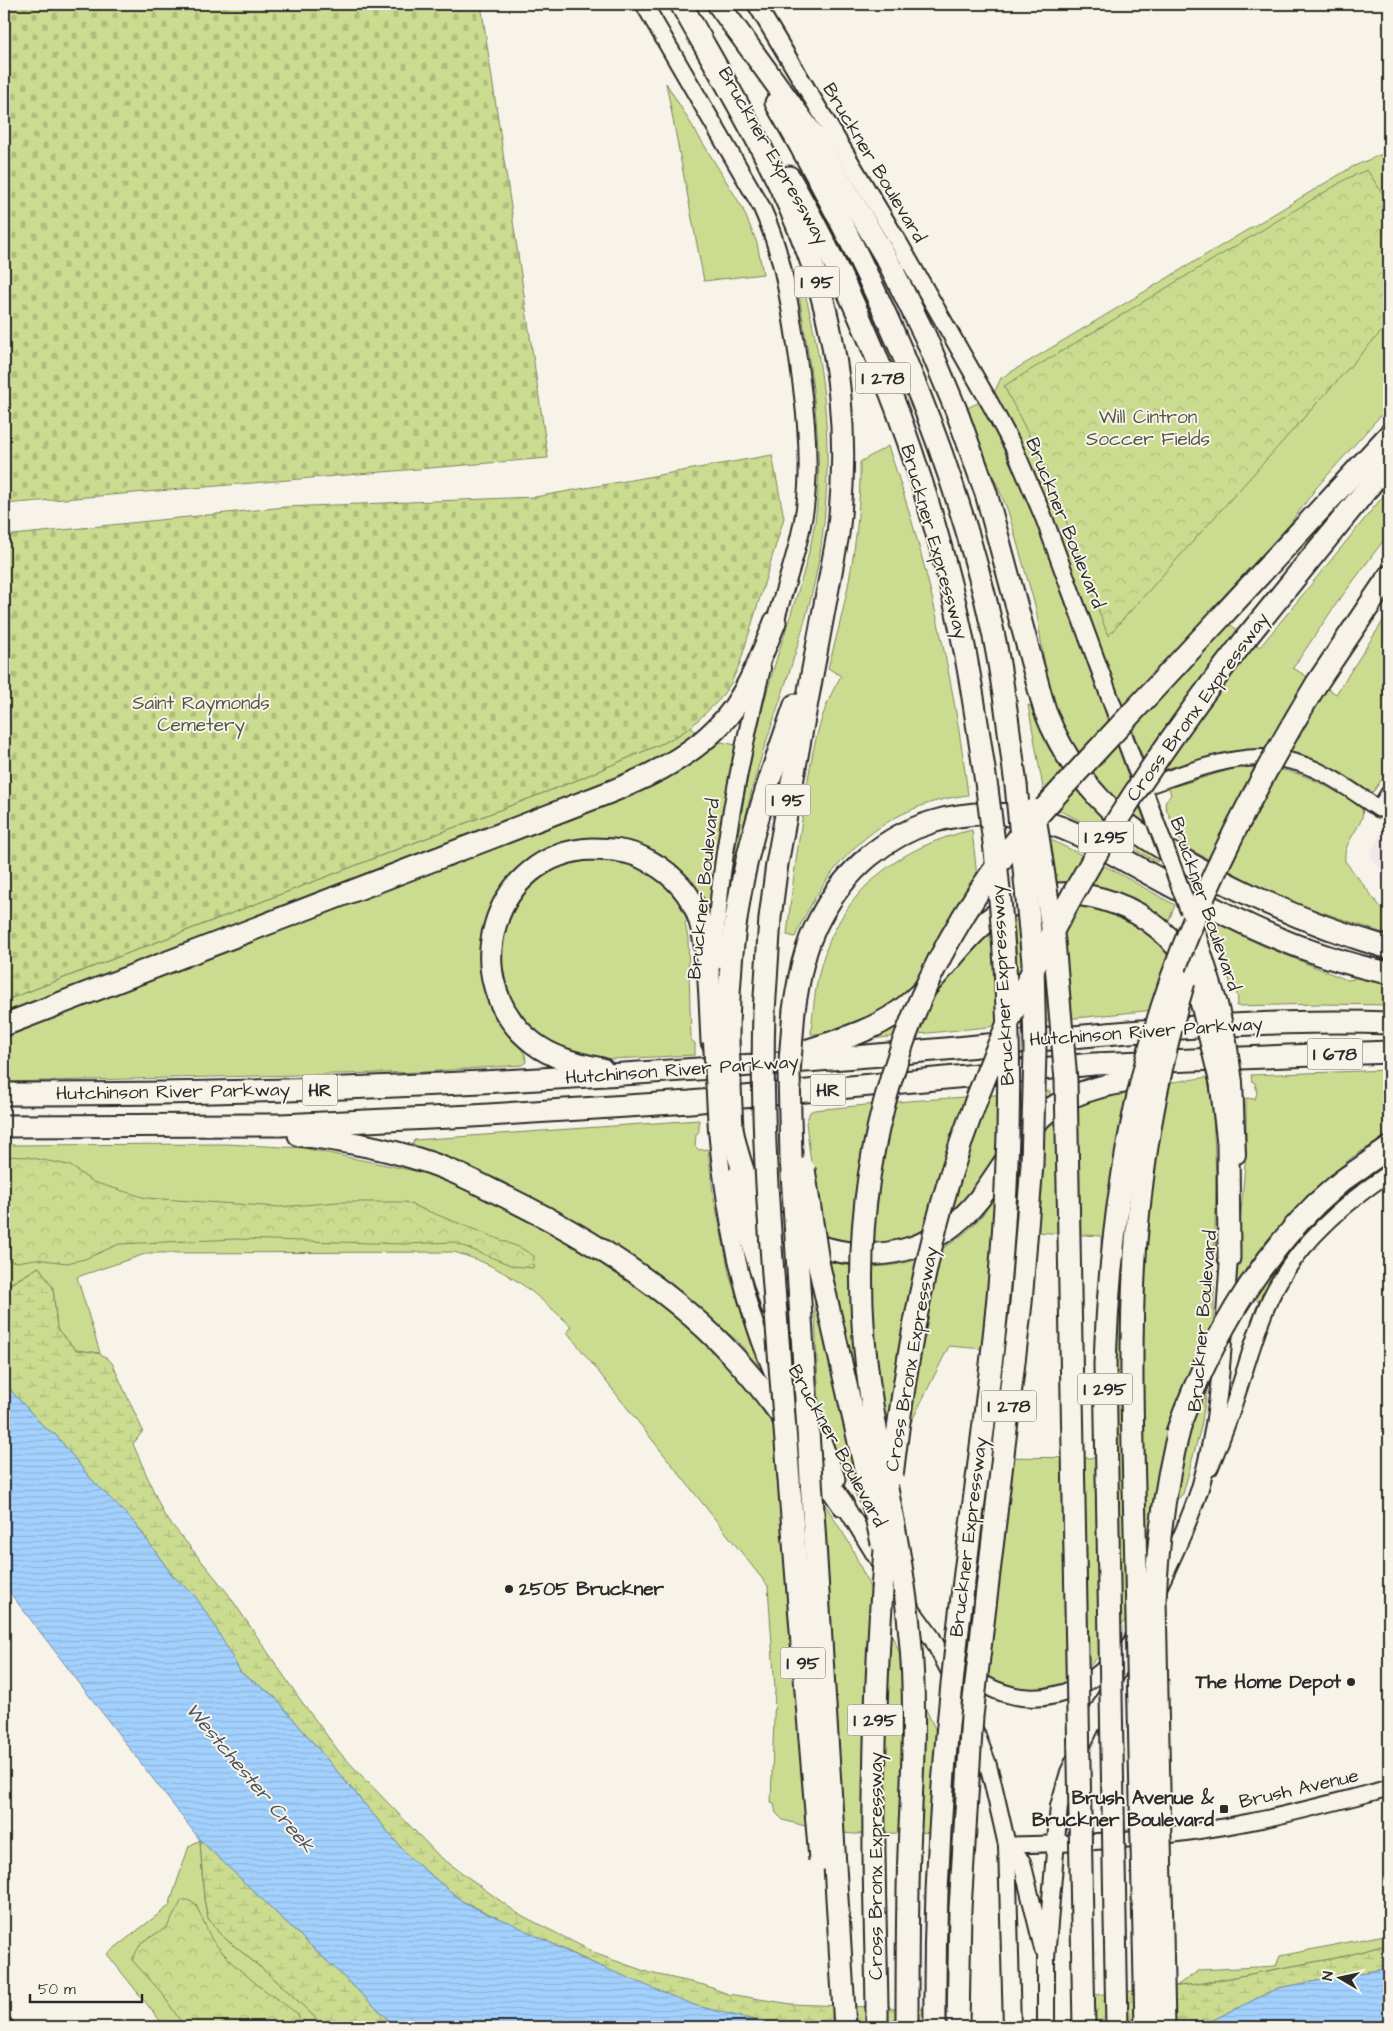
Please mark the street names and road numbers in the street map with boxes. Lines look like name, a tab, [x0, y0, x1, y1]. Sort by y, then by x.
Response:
street label: Bruckner Expressway	[710, 62, 835, 251]
street label: Bruckner Boulevard	[816, 78, 933, 248]
road number: I 95	[794, 266, 840, 298]
road number: I 278	[856, 362, 910, 393]
street label: Bruckner Boulevard	[1018, 434, 1112, 613]
street label: Bruckner Expressway	[892, 442, 975, 643]
street label: Cross Bronx Expressway	[1120, 606, 1277, 808]
road number: I 95	[766, 784, 810, 816]
street label: Bruckner Boulevard	[681, 797, 727, 981]
street label: Bruckner Boulevard	[1163, 814, 1247, 995]
road number: I 295	[1078, 822, 1134, 852]
street label: Bruckner Expressway	[984, 883, 1023, 1086]
street label: Hutchinson River Parkway	[1028, 1010, 1264, 1055]
road number: I 678	[1308, 1038, 1362, 1070]
street label: Hutchinson River Parkway	[564, 1048, 800, 1093]
road number: HR	[302, 1074, 338, 1106]
road number: HR	[810, 1074, 846, 1106]
street label: Hutchinson River Parkway	[56, 1076, 291, 1109]
street label: Bruckner Boulevard	[1182, 1229, 1224, 1413]
street label: Cross Bronx Expressway	[879, 1244, 946, 1474]
street label: Bruckner Boulevard	[781, 1360, 893, 1532]
road number: I 295	[1078, 1374, 1132, 1405]
road number: I 278	[982, 1390, 1036, 1422]
street label: Bruckner Expressway	[943, 1435, 996, 1639]
road number: I 95	[780, 1648, 826, 1679]
road number: I 295	[848, 1704, 902, 1736]
street label: Cross Bronx Expressway	[863, 1751, 891, 1980]
street label: Brush Avenue	[1237, 1762, 1361, 1816]

